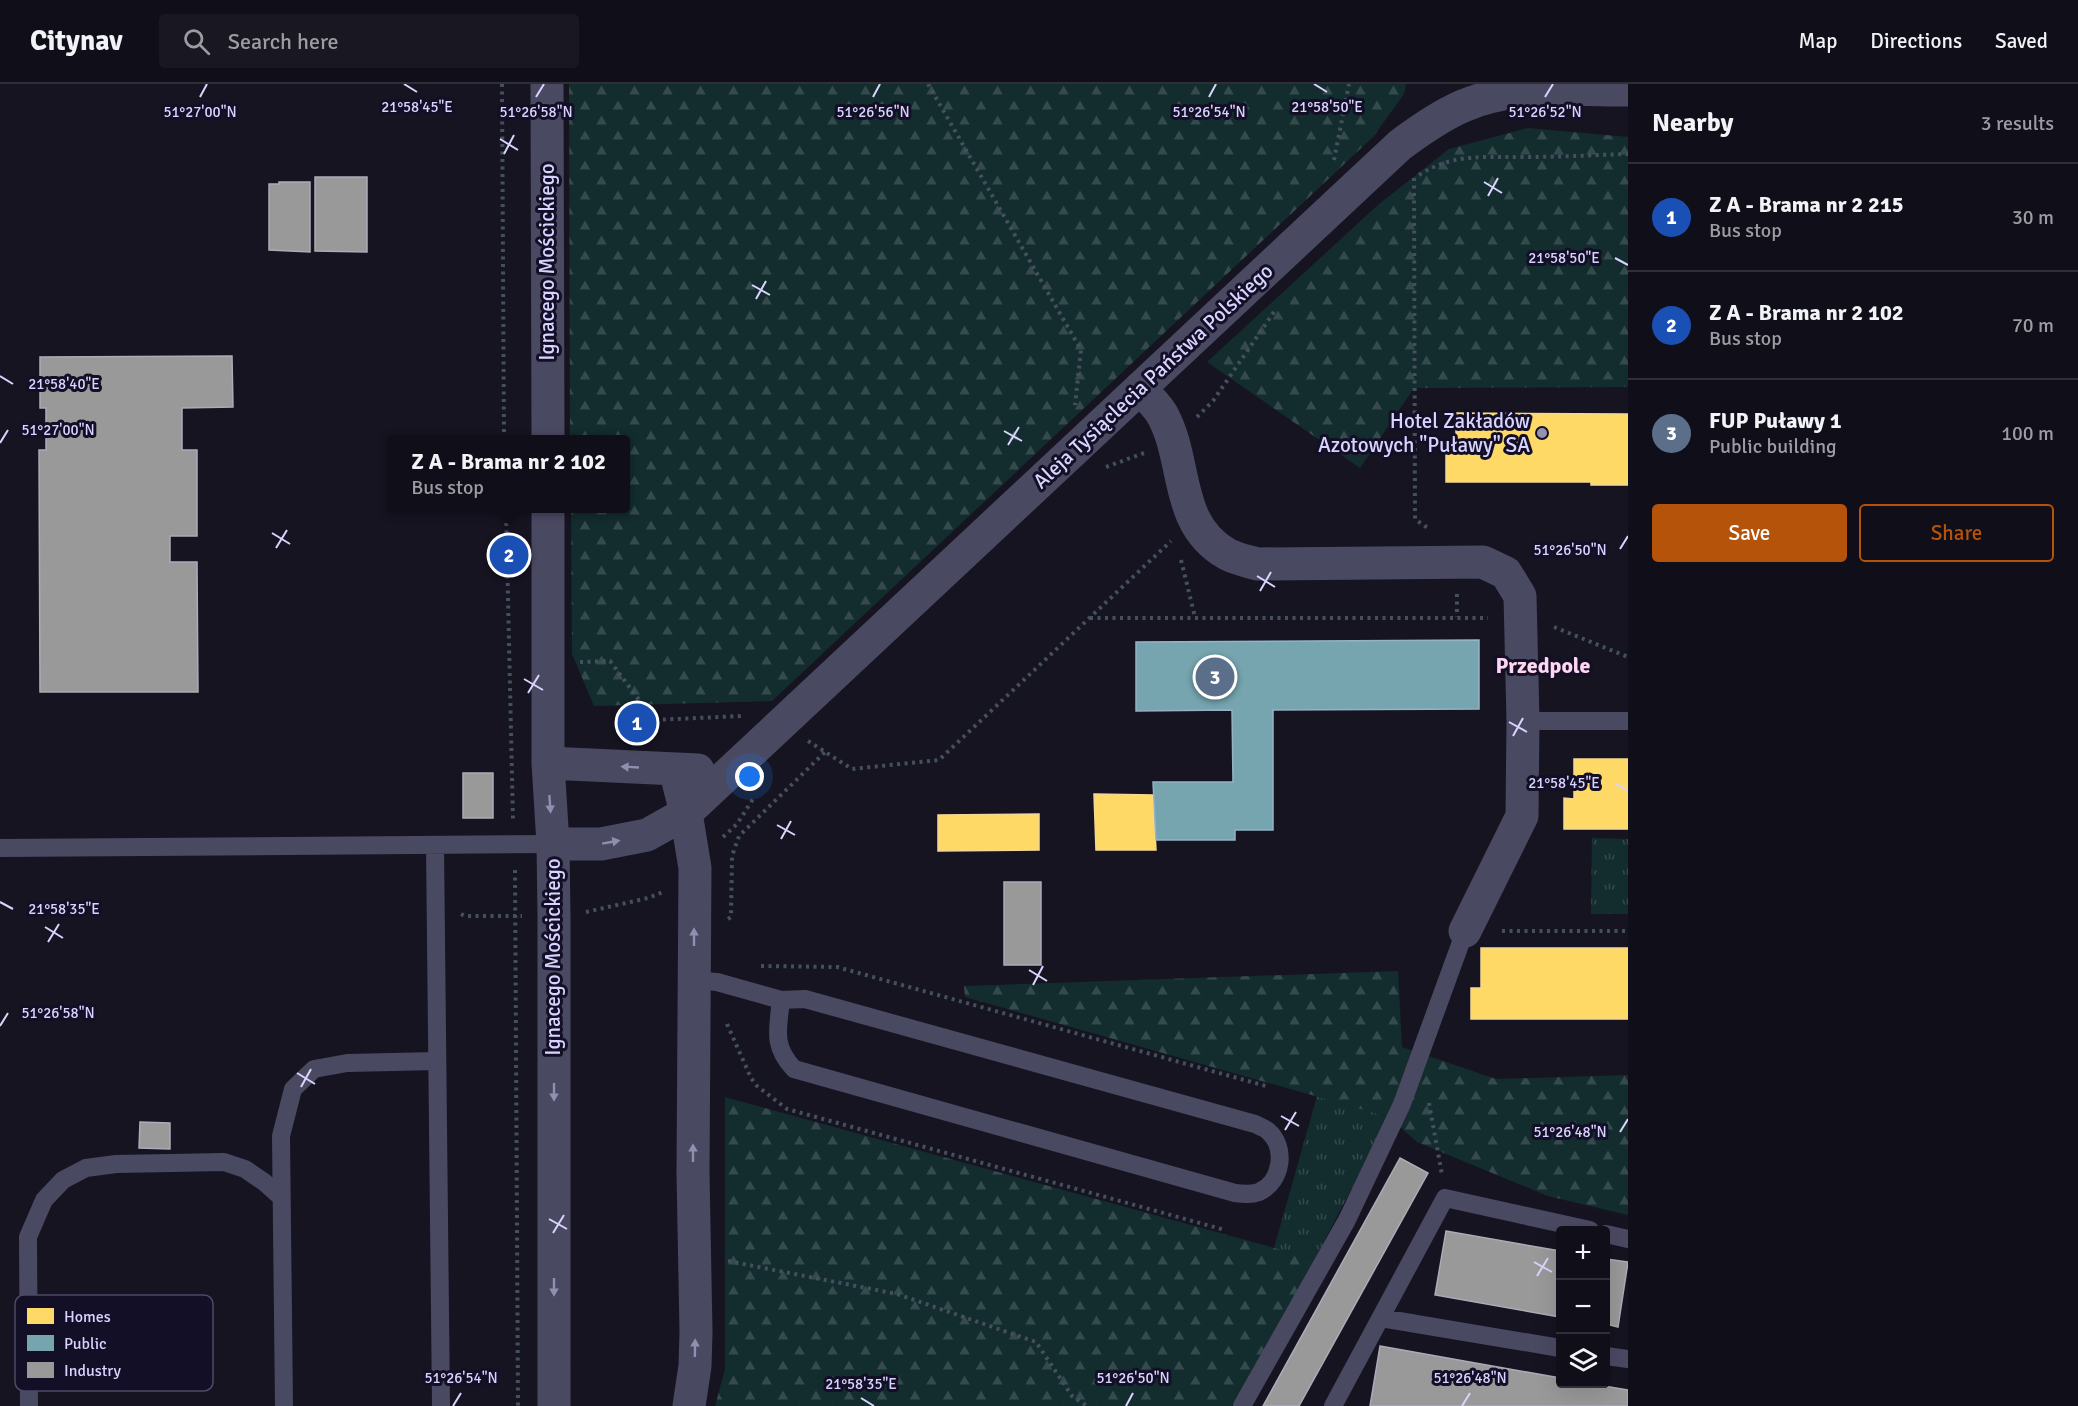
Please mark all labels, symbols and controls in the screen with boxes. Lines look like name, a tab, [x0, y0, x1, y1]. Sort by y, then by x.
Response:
search box	[159, 14, 579, 68]
text: Citynav	[30, 24, 123, 58]
icon: search	[180, 25, 213, 58]
text: Search here	[228, 28, 339, 55]
text: Map	[1799, 28, 1837, 54]
text: Directions	[1870, 28, 1962, 54]
text: Saved	[1995, 28, 2048, 54]
text: 21°58'45"E	[381, 98, 453, 116]
text: 21°58'50"E	[1291, 98, 1363, 116]
text: 51°27'00"N	[163, 103, 237, 121]
text: 51°26'58"N	[499, 103, 573, 121]
text: 51°26'56"N	[836, 103, 910, 121]
text: 51°26'54"N	[1172, 103, 1246, 121]
text: 51°26'52"N	[1508, 103, 1582, 121]
text: Nearby	[1652, 107, 1733, 139]
text: 3 results	[1981, 111, 2054, 136]
street label: Ignacego Mościckiego	[534, 163, 560, 361]
text: Z A - Brama nr 2 215	[1709, 191, 1904, 218]
text: 1	[1666, 205, 1677, 230]
text: 30 m	[2012, 205, 2054, 230]
text: Bus stop	[1709, 218, 1782, 243]
text: 21°58'50"E	[1528, 249, 1600, 267]
street label: Aleja Tysiąclecia Państwa Polskiego	[1028, 258, 1278, 494]
text: Z A - Brama nr 2 102	[1709, 299, 1904, 326]
text: 2	[1666, 313, 1677, 338]
text: 70 m	[2012, 313, 2054, 338]
text: Bus stop	[1709, 326, 1782, 351]
text: 21°58'40"E	[28, 375, 100, 393]
text: FUP Puławy 1	[1709, 407, 1842, 434]
place label: Hotel Zakładów Azotowych "Puławy" SA	[1318, 408, 1530, 458]
text: 51°27'00"N	[21, 421, 95, 439]
text: 3	[1666, 421, 1677, 446]
text: 100 m	[2001, 421, 2054, 446]
marker: Hotel Zakładów Azotowych "Puławy" SA	[1535, 426, 1549, 440]
text: Public building	[1709, 434, 1837, 459]
popup	[387, 435, 630, 513]
text: Z A - Brama nr 2 102	[411, 448, 606, 475]
text: Bus stop	[411, 475, 484, 500]
button: Save	[1652, 504, 1847, 562]
button: Share	[1859, 504, 2054, 562]
pin: 2	[490, 532, 528, 578]
text: 51°26'50"N	[1533, 541, 1607, 559]
district label: Przedpole	[1496, 652, 1591, 679]
pin: 3	[1196, 654, 1234, 700]
pin: 1	[618, 700, 656, 746]
one-way arrow	[620, 762, 639, 772]
your location	[735, 762, 764, 791]
text: 21°58'45"E	[1528, 774, 1600, 792]
one-way arrow	[545, 794, 555, 813]
one-way arrow	[602, 837, 621, 846]
street label: Ignacego Mościckiego	[540, 858, 566, 1056]
text: 21°58'35"E	[28, 900, 100, 918]
one-way arrow	[689, 927, 699, 946]
text: 51°26'58"N	[21, 1004, 95, 1022]
one-way arrow	[549, 1082, 559, 1101]
text: 51°26'48"N	[1533, 1123, 1607, 1141]
one-way arrow	[688, 1143, 698, 1162]
map controls	[1556, 1226, 1610, 1388]
button: +	[1556, 1226, 1610, 1280]
one-way arrow	[549, 1277, 559, 1296]
button: −	[1556, 1280, 1610, 1334]
legend	[15, 1295, 213, 1391]
text: Homes	[64, 1307, 111, 1327]
text: Public	[64, 1334, 107, 1354]
button: layers	[1556, 1334, 1610, 1388]
one-way arrow	[691, 1338, 700, 1357]
text: Industry	[64, 1361, 122, 1381]
text: 51°26'54"N	[424, 1369, 498, 1387]
text: 51°26'50"N	[1096, 1369, 1170, 1387]
text: 51°26'48"N	[1433, 1369, 1507, 1387]
text: 21°58'35"E	[825, 1375, 897, 1393]

